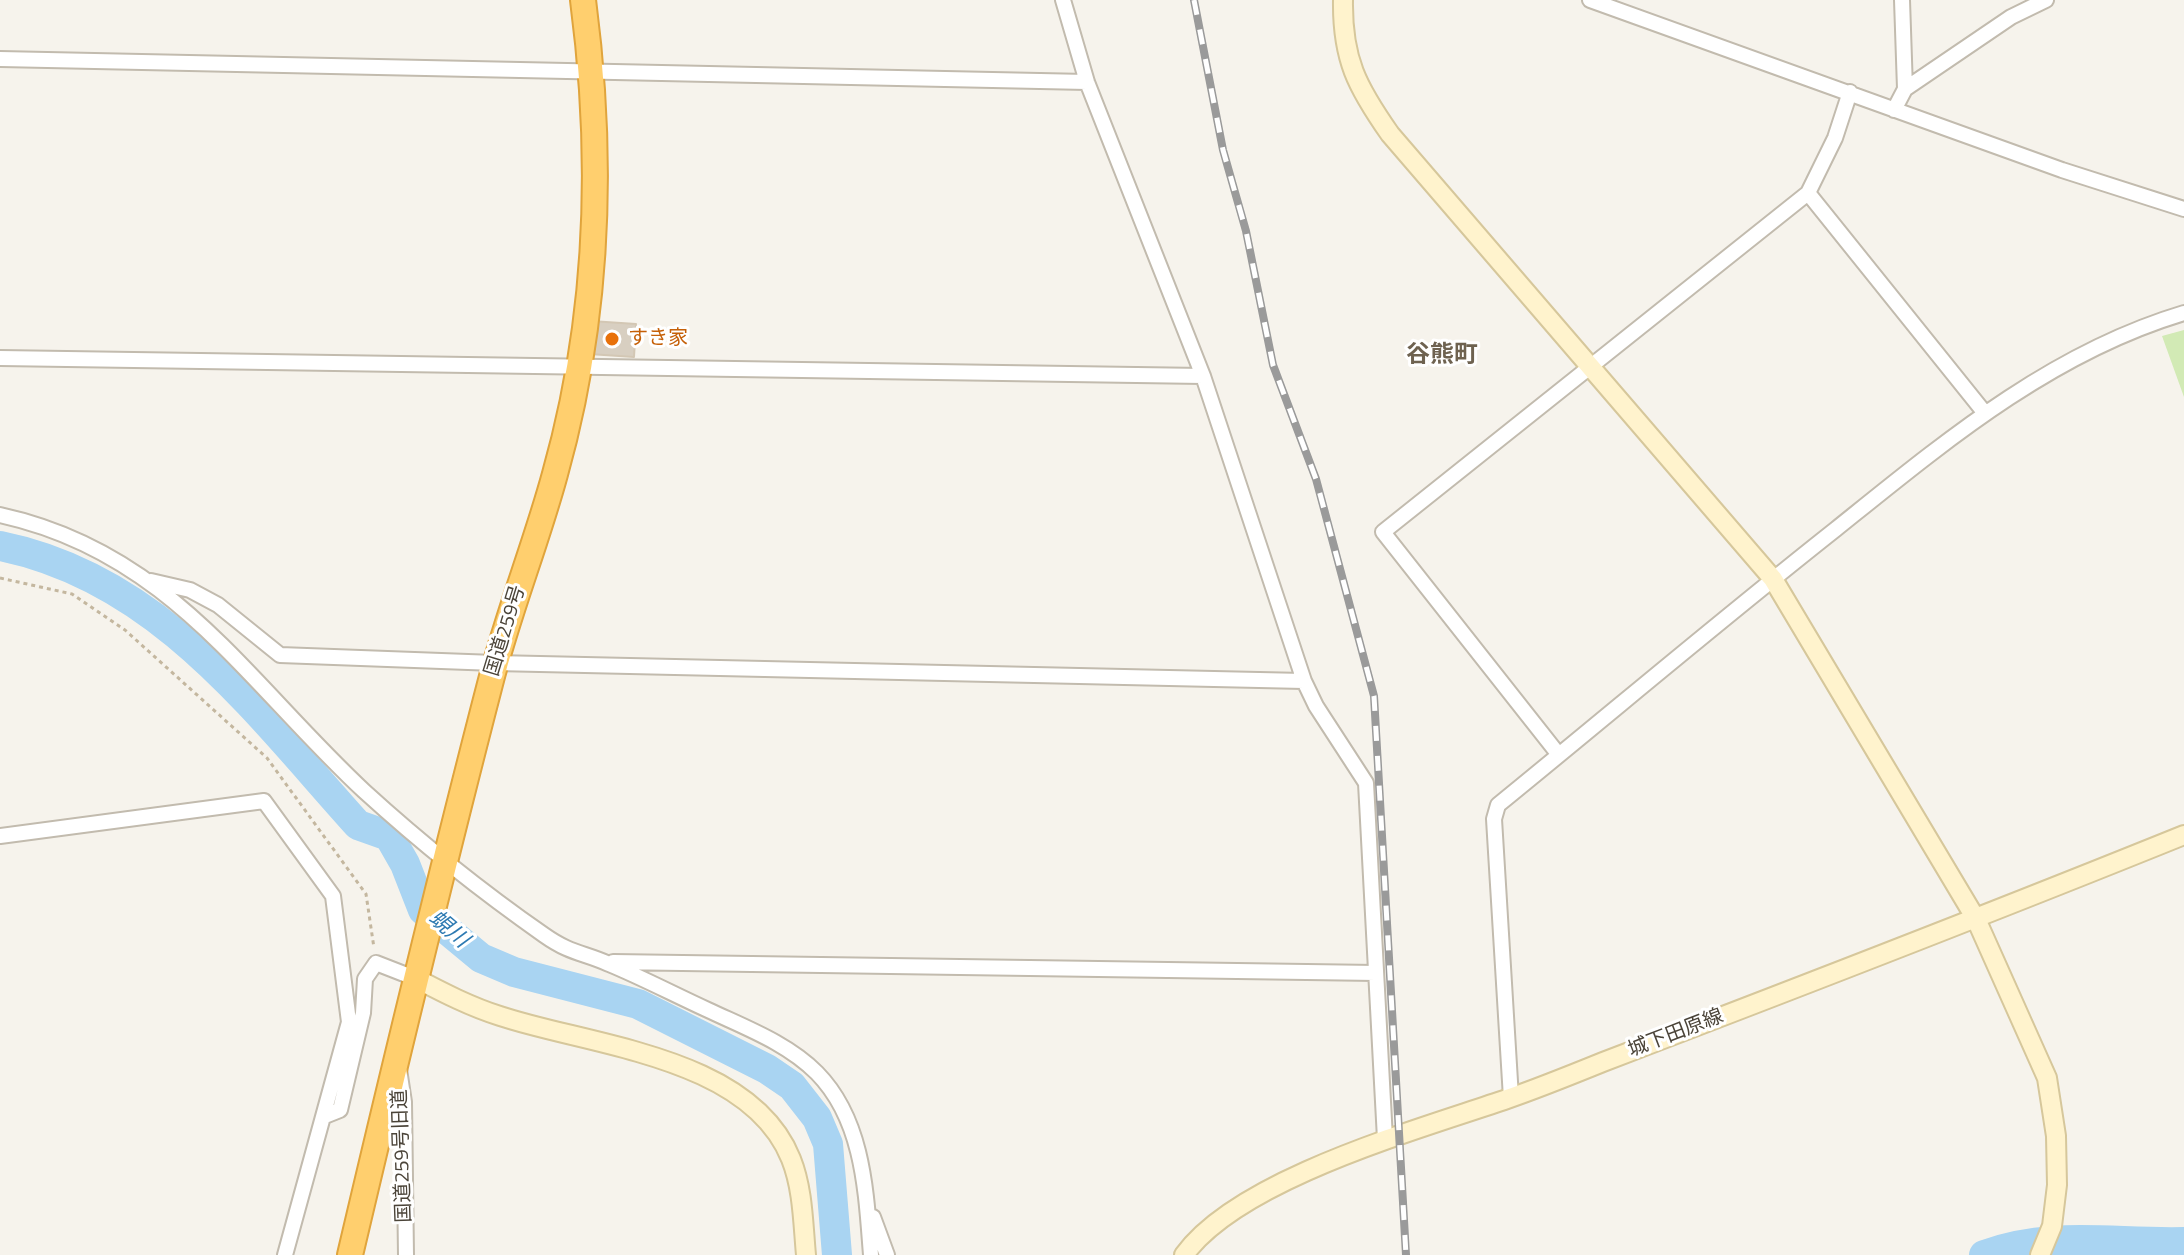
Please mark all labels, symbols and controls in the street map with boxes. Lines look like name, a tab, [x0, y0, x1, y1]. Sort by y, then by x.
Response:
place label: すき家	[628, 327, 688, 351]
marker: すき家	[603, 330, 621, 348]
district label: 谷熊町	[1406, 342, 1478, 370]
street label: 国道259号	[481, 583, 531, 679]
water label: 蜆川	[423, 906, 473, 954]
street label: 城下田原線	[1625, 1005, 1727, 1063]
street label: 国道259号旧道	[389, 1089, 417, 1223]

